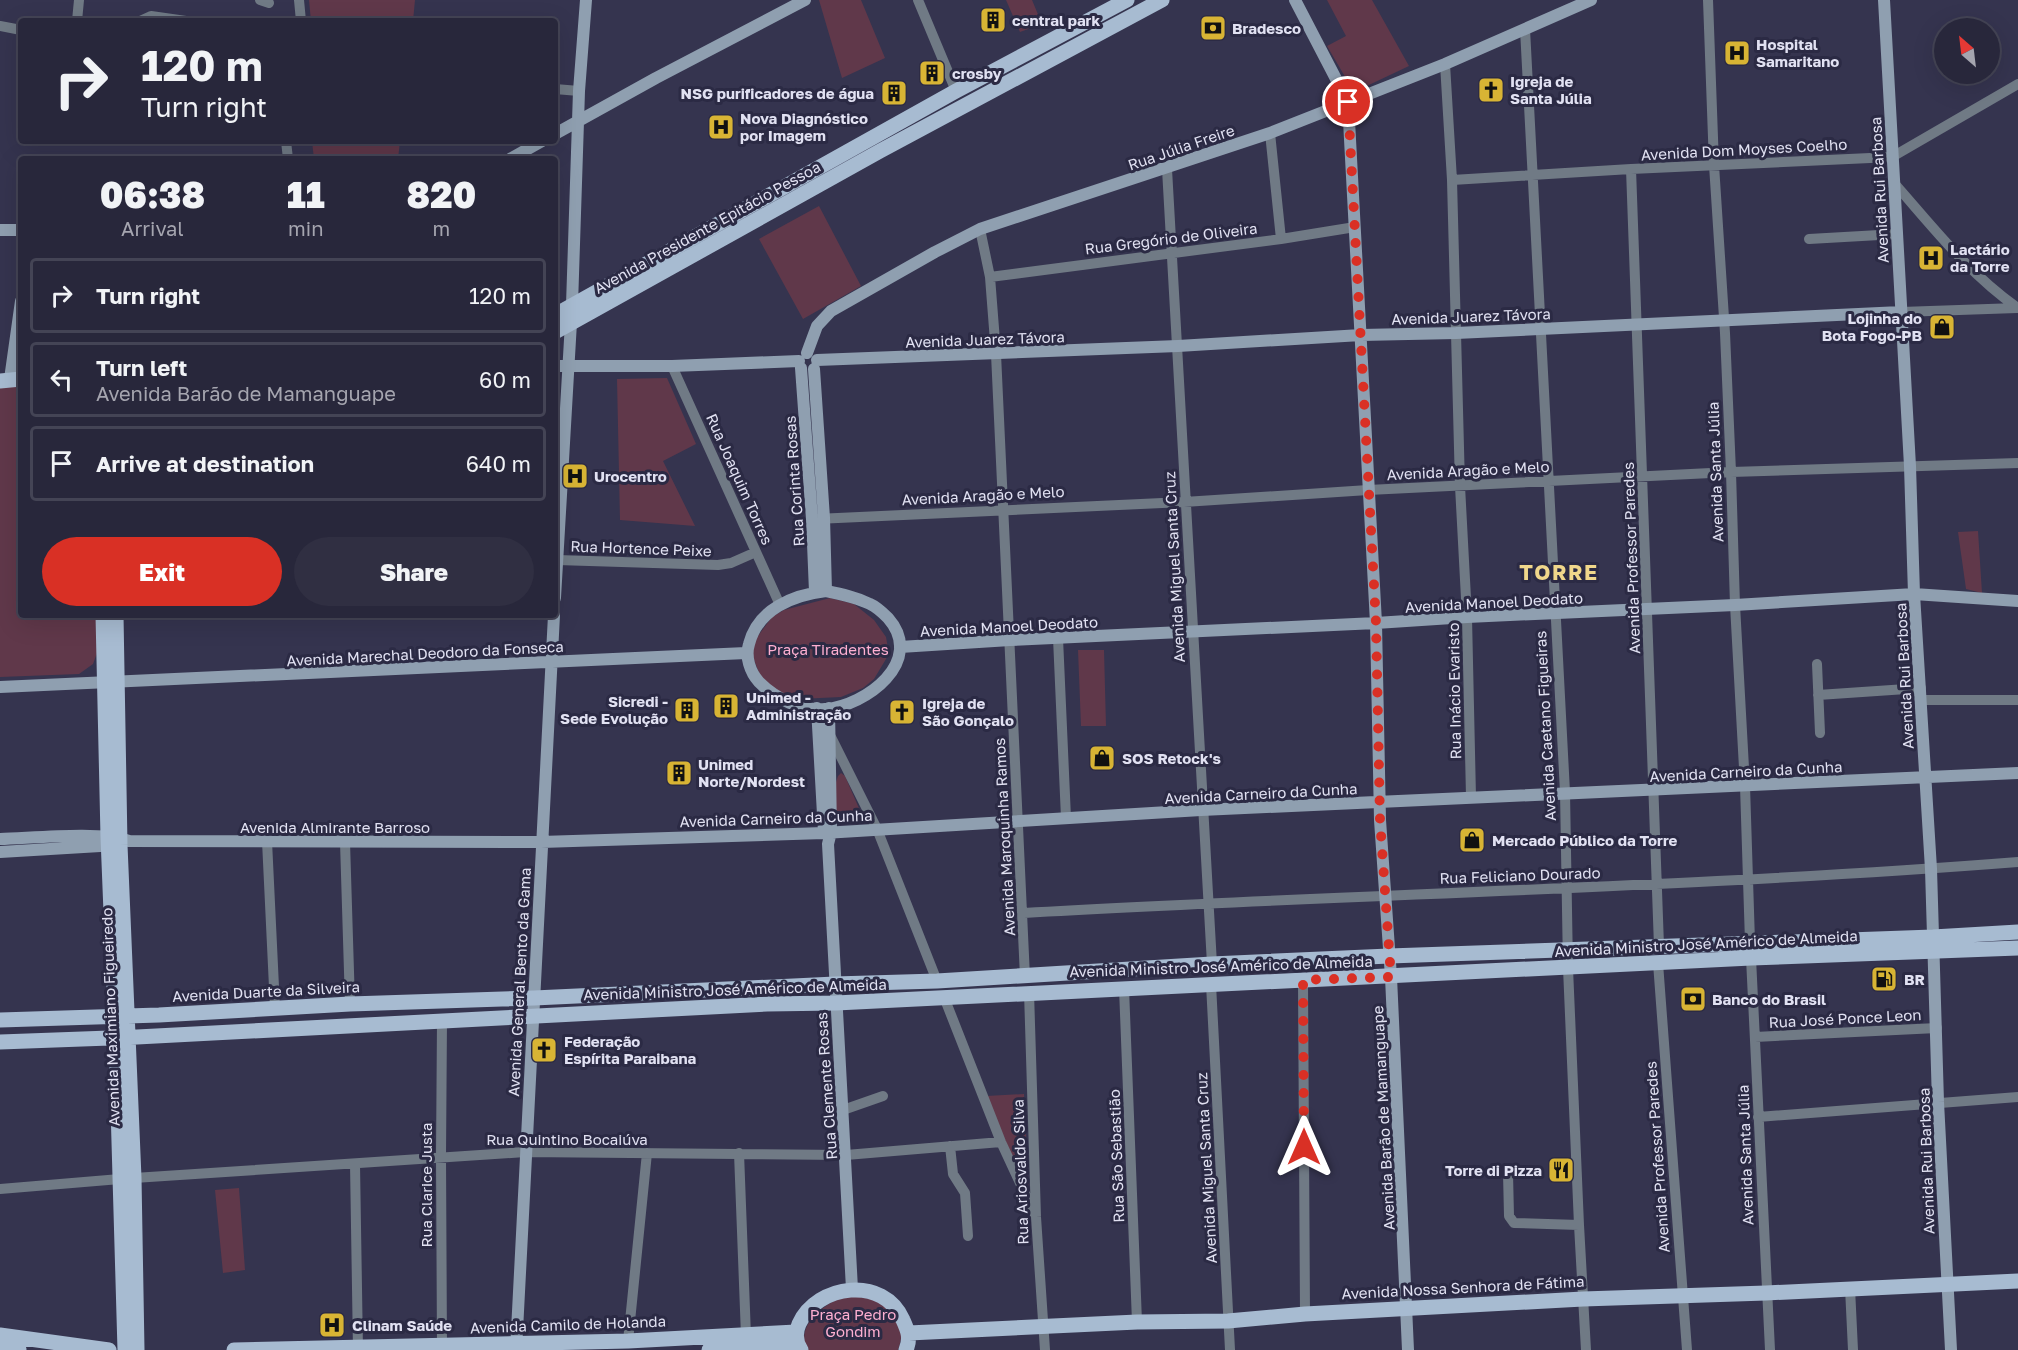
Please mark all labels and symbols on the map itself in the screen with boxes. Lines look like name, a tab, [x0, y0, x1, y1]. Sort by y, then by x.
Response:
building icon: central park	[978, 5, 1008, 35]
place label: central park	[1012, 11, 1100, 29]
bank icon: Bradesco	[1198, 13, 1228, 43]
north arrow	[1934, 18, 2000, 84]
place label: Bradesco	[1232, 19, 1301, 37]
place label: Hospital Samaritano	[1756, 35, 1839, 70]
hospital icon: Hospital Samaritano	[1722, 38, 1752, 68]
building icon: crosby	[917, 58, 947, 88]
place label: crosby	[952, 64, 1002, 82]
place label: Igreja de Santa Júlia	[1510, 72, 1592, 107]
church icon: Igreja de Santa Júlia	[1476, 75, 1506, 105]
pin	[1322, 76, 1373, 127]
building icon: NSG purificadores de água	[879, 78, 909, 108]
place label: NSG purificadores de água	[681, 84, 874, 102]
place label: Nova Diagnóstico por Imagem	[740, 109, 868, 144]
hospital icon: Nova Diagnóstico por Imagem	[706, 112, 736, 142]
street label: Avenida Rui Barbosa	[1866, 116, 1892, 264]
street label: Rua Júlia Freire	[1125, 120, 1237, 174]
street label: Avenida Dom Moyses Coelho	[1640, 135, 1848, 163]
street label: Avenida Presidente Epitácio Pessoa	[591, 157, 823, 297]
street label: Rua Gregório de Oliveira	[1084, 218, 1258, 258]
place label: Lactário da Torre	[1950, 240, 2010, 275]
hospital icon: Lactário da Torre	[1916, 243, 1946, 273]
street label: Avenida Juarez Távora	[1391, 304, 1551, 328]
place label: Lojinha do Bota Fogo-PB	[1822, 309, 1922, 344]
shop icon: Lojinha do Bota Fogo-PB	[1927, 312, 1957, 342]
street label: Avenida Juarez Távora	[905, 327, 1065, 351]
street label: Avenida Santa Júlia	[1704, 401, 1726, 543]
street label: Rua Joaquim Torres	[703, 411, 777, 547]
street label: Rua Corinta Rosas	[780, 415, 808, 547]
street label: Avenida Aragão e Melo	[1386, 457, 1550, 483]
hospital icon: Urocentro	[560, 461, 590, 491]
street label: Avenida Professor Paredes	[1619, 462, 1643, 654]
place label: Urocentro	[594, 467, 667, 485]
street label: Avenida Miguel Santa Cruz	[1160, 471, 1188, 663]
street label: Avenida Aragão e Melo	[901, 482, 1065, 508]
street label: Rua Hortence Peixe	[570, 537, 712, 559]
district label: TORRE	[1519, 559, 1599, 585]
street label: Avenida Manoel Deodato	[1405, 588, 1583, 616]
street label: Avenida Rui Barbosa	[1891, 602, 1917, 750]
street label: Avenida Manoel Deodato	[920, 612, 1098, 640]
street label: Rua Inácio Evaristo	[1444, 622, 1464, 760]
street label: Avenida Caetano Figueiras	[1531, 630, 1559, 822]
street label: Avenida Marechal Deodoro da Fonseca	[286, 637, 564, 669]
park label: Praça Tiradentes	[767, 640, 889, 658]
place label: Unimed - Administração	[746, 688, 851, 723]
building icon: Unimed - Administração	[711, 691, 741, 721]
place label: Sicredi - Sede Evolução	[560, 692, 668, 727]
place label: Igreja de São Gonçalo	[922, 694, 1014, 729]
building icon: Sicredi - Sede Evolução	[672, 695, 702, 725]
church icon: Igreja de São Gonçalo	[887, 697, 917, 727]
street label: Avenida Maroquinha Ramos	[990, 737, 1018, 937]
shop icon: SOS Retock's	[1087, 743, 1117, 773]
place label: SOS Retock's	[1122, 749, 1221, 767]
place label: Unimed Norte/Nordest	[698, 755, 805, 790]
street label: Avenida Carneiro da Cunha	[1649, 757, 1843, 785]
building icon: Unimed Norte/Nordest	[664, 758, 694, 788]
street label: Avenida Carneiro da Cunha	[1164, 779, 1358, 807]
street label: Avenida Carneiro da Cunha	[679, 806, 873, 830]
street label: Avenida Almirante Barroso	[240, 818, 430, 836]
shop icon: Mercado Público da Torre	[1457, 825, 1487, 855]
place label: Mercado Público da Torre	[1492, 831, 1678, 849]
street label: Rua Feliciano Dourado	[1439, 863, 1601, 887]
street label: Avenida General Bento da Gama	[504, 867, 534, 1097]
street label: Avenida Maximiano Figueiredo	[97, 907, 123, 1127]
street label: Avenida Ministro José Américo de Almeida	[1554, 926, 1858, 960]
street label: Avenida Ministro José Américo de Almeida	[1069, 952, 1373, 980]
fuel station icon: BR	[1869, 964, 1899, 994]
place label: BR	[1904, 970, 1925, 988]
street label: Avenida Ministro José Américo de Almeida	[583, 975, 887, 1003]
street label: Avenida Duarte da Silveira	[172, 977, 360, 1005]
bank icon: Banco do Brasil	[1678, 984, 1708, 1014]
place label: Banco do Brasil	[1712, 990, 1826, 1008]
street label: Avenida Barão de Mamanguape	[1368, 1005, 1398, 1231]
street label: Rua José Ponce Leon	[1768, 1005, 1922, 1031]
street label: Rua Clemente Rosas	[812, 1012, 840, 1160]
place label: Federação Espírita Paraibana	[564, 1032, 696, 1067]
church icon: Federação Espírita Paraibana	[529, 1035, 559, 1065]
street label: Avenida Professor Paredes	[1641, 1061, 1673, 1253]
street label: Avenida Miguel Santa Cruz	[1192, 1072, 1220, 1264]
street label: Avenida Santa Júlia	[1734, 1084, 1756, 1226]
street label: Avenida Rui Barbosa	[1914, 1088, 1938, 1234]
street label: Rua São Sebastião	[1105, 1089, 1127, 1223]
street label: Rua Ariosvaldo Silva	[1008, 1099, 1032, 1245]
position arrow	[1272, 1115, 1336, 1179]
street label: Rua Clarice Justa	[417, 1123, 435, 1248]
street label: Rua Quintino Bocaiúva	[486, 1130, 648, 1148]
restaurant icon: Torre di Pizza	[1546, 1155, 1576, 1185]
place label: Torre di Pizza	[1445, 1161, 1542, 1179]
street label: Avenida Nossa Senhora de Fátima	[1341, 1272, 1585, 1302]
park label: Praça Pedro Gondim	[810, 1305, 896, 1340]
hospital icon: Clinam Saúde	[317, 1310, 347, 1340]
street label: Avenida Camilo de Holanda	[470, 1312, 666, 1336]
place label: Clinam Saúde	[352, 1316, 452, 1334]

